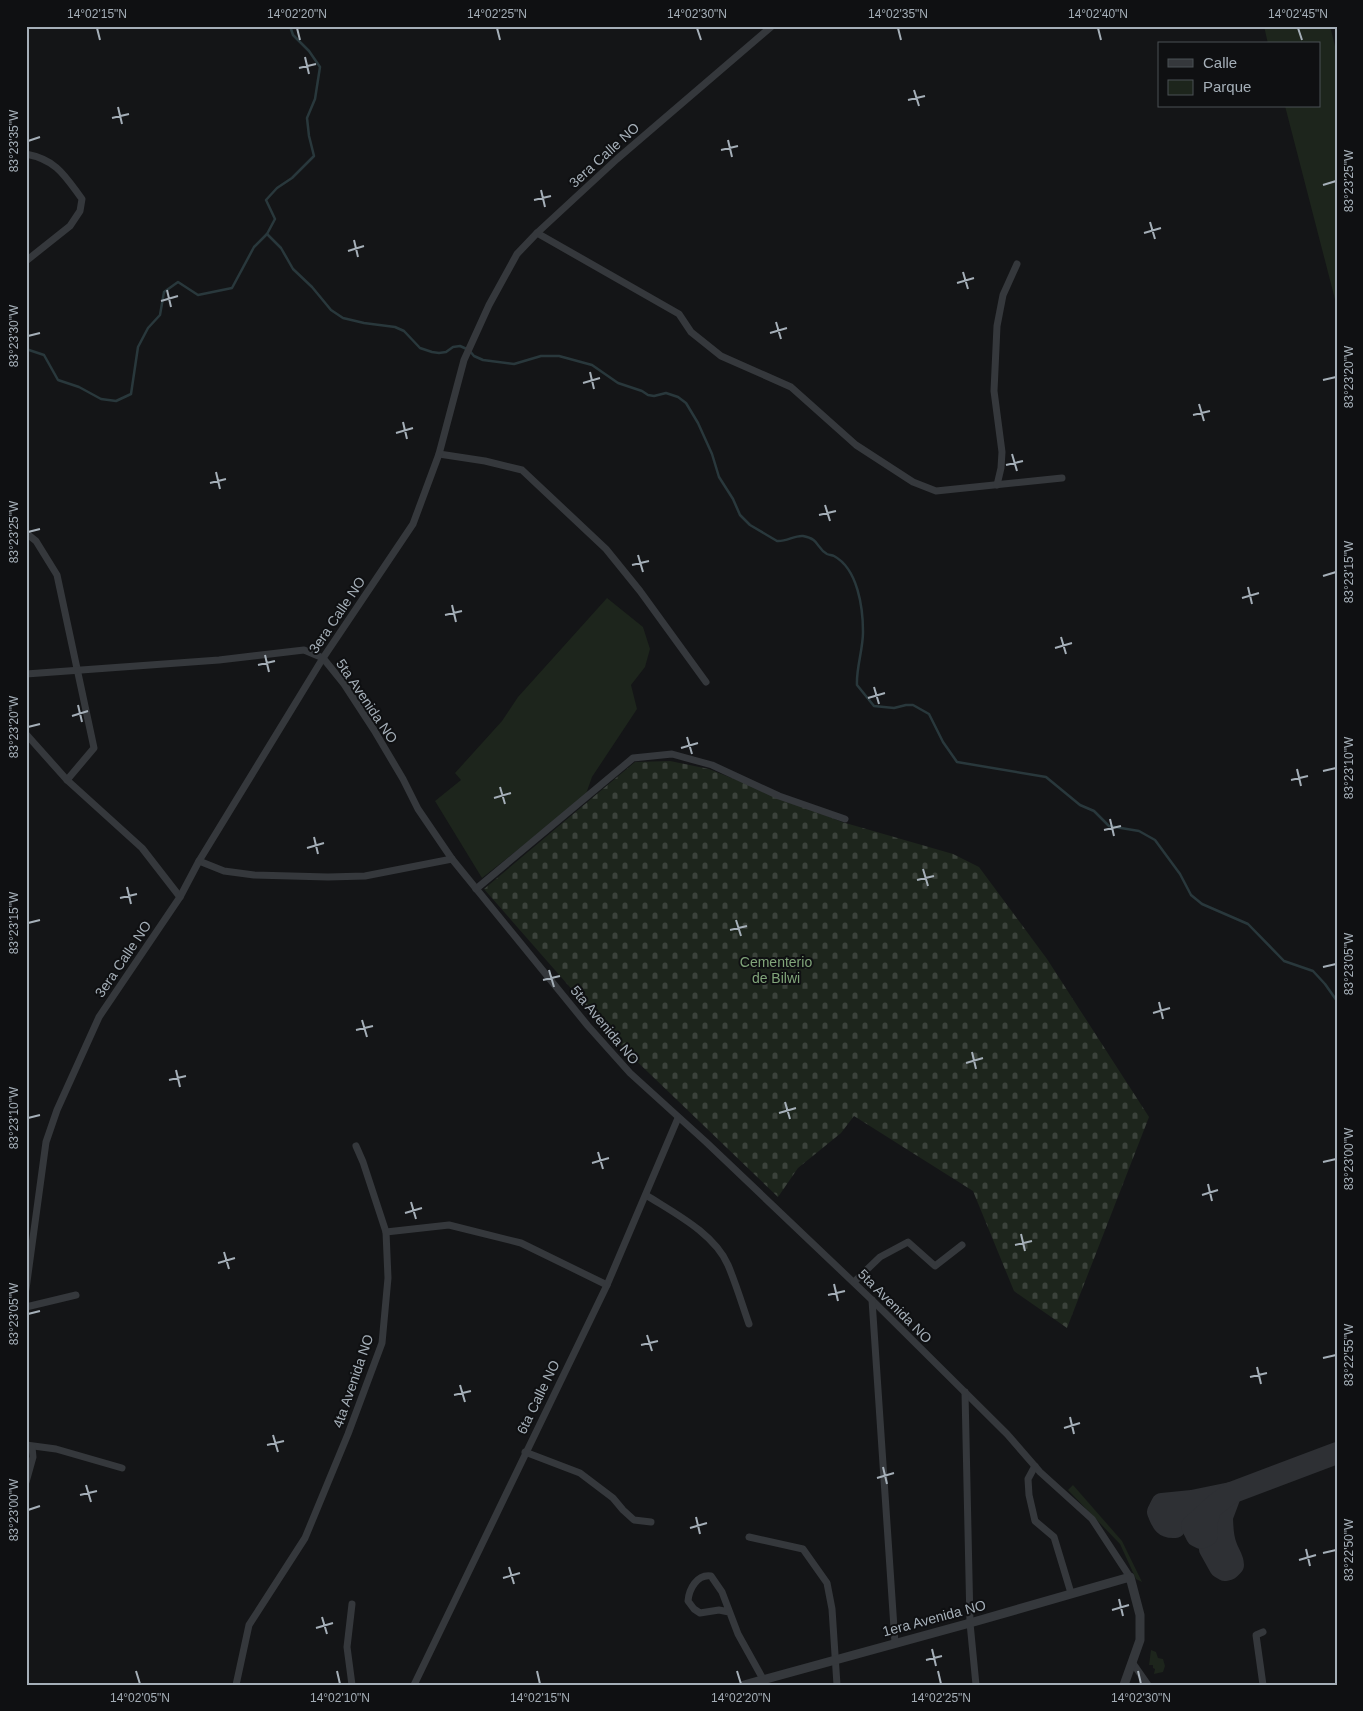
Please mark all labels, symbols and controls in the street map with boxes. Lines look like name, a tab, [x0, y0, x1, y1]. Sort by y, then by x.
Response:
text: 14°02'15"N	[67, 7, 127, 21]
text: 14°02'20"N	[267, 7, 327, 21]
text: 14°02'25"N	[467, 7, 527, 21]
text: 14°02'30"N	[667, 7, 727, 21]
text: 14°02'35"N	[868, 7, 928, 21]
text: 14°02'40"N	[1068, 7, 1128, 21]
text: 14°02'45"N	[1268, 7, 1328, 21]
legend	[1158, 42, 1320, 108]
text: Calle	[1203, 54, 1237, 71]
text: Parque	[1203, 78, 1251, 95]
text: 83°23'35"W	[7, 109, 21, 172]
street label: 3era Calle NO	[566, 119, 642, 191]
text: 83°23'25"W	[1342, 149, 1356, 212]
text: 83°23'30"W	[7, 304, 21, 367]
text: 83°23'20"W	[1342, 345, 1356, 408]
text: 83°23'25"W	[7, 500, 21, 563]
text: 83°23'15"W	[1342, 540, 1356, 603]
street label: 3era Calle NO	[306, 574, 368, 656]
street label: 5ta Avenida NO	[333, 656, 401, 746]
text: 83°23'20"W	[7, 695, 21, 758]
text: 83°23'10"W	[1342, 736, 1356, 799]
text: 83°23'15"W	[7, 891, 21, 954]
street label: 3era Calle NO	[92, 918, 154, 1000]
text: 83°23'05"W	[1342, 932, 1356, 995]
park label: Cementerio de Bilwi	[740, 954, 812, 986]
street label: 5ta Avenida NO	[567, 982, 643, 1068]
text: 83°23'10"W	[7, 1086, 21, 1149]
text: 83°23'00"W	[1342, 1127, 1356, 1190]
street label: 5ta Avenida NO	[855, 1266, 935, 1346]
text: 83°23'05"W	[7, 1282, 21, 1345]
text: 83°22'55"W	[1342, 1323, 1356, 1386]
street label: 4ta Avenida NO	[330, 1332, 377, 1430]
street label: 6ta Calle NO	[513, 1357, 563, 1437]
text: 83°23'00"W	[7, 1478, 21, 1541]
text: 83°22'50"W	[1342, 1518, 1356, 1581]
street label: 1era Avenida NO	[881, 1596, 988, 1639]
text: 14°02'05"N	[110, 1691, 170, 1705]
text: 14°02'10"N	[310, 1691, 370, 1705]
text: 14°02'15"N	[510, 1691, 570, 1705]
text: 14°02'20"N	[711, 1691, 771, 1705]
text: 14°02'25"N	[911, 1691, 971, 1705]
text: 14°02'30"N	[1111, 1691, 1171, 1705]

